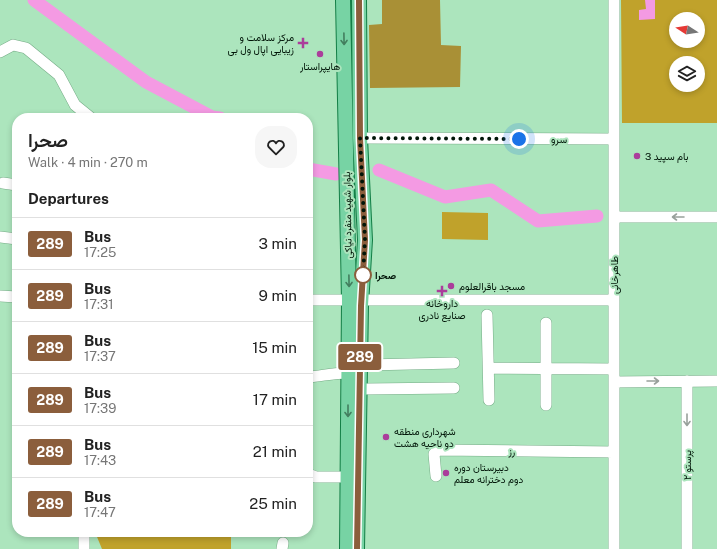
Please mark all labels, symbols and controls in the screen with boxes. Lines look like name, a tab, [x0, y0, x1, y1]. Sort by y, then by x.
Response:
north arrow	[669, 12, 705, 48]
map controls	[669, 12, 705, 92]
place label: مرکز سلامت و زیبایی اپال ول بی	[227, 31, 294, 57]
one-way arrow	[340, 32, 348, 45]
marker: مرکز سلامت و زیبایی اپال ول بی	[297, 37, 309, 49]
marker: هایپراستار	[315, 49, 325, 59]
button: layers	[669, 56, 705, 92]
place label: هایپراستار	[299, 60, 340, 74]
button: heart	[255, 126, 297, 168]
text: صحرا	[28, 129, 68, 151]
your location	[509, 129, 529, 149]
street label: سرو	[551, 133, 567, 146]
place label: بام سپید 3	[645, 150, 689, 164]
marker: بام سپید 3	[632, 151, 642, 161]
text: Walk · 4 min · 270 m	[28, 155, 148, 170]
street label: بلوار شهید منفرد نیاکی	[340, 171, 355, 259]
text: Departures	[28, 190, 109, 207]
one-way arrow	[672, 213, 685, 221]
text: Bus	[84, 228, 111, 245]
text: 3 min	[258, 235, 297, 252]
text: 289	[36, 236, 64, 252]
text: 17:25	[84, 245, 116, 260]
street label: طاهرخانی	[608, 256, 621, 294]
marker: صحرا	[354, 266, 372, 284]
place label: صحرا	[375, 269, 397, 282]
one-way arrow	[345, 274, 353, 287]
text: Bus	[84, 280, 111, 297]
place label: مسجد باقرالعلوم	[459, 280, 525, 293]
marker: مسجد باقرالعلوم	[446, 281, 456, 291]
marker: داروخانه صنایع نادری	[437, 286, 447, 296]
text: 9 min	[259, 287, 297, 304]
text: 289	[36, 288, 64, 304]
text: 17:31	[84, 297, 114, 312]
place label: داروخانه صنایع نادری	[418, 297, 466, 322]
text: Bus	[84, 332, 111, 349]
text: 15 min	[252, 339, 297, 356]
text: 289	[36, 340, 64, 356]
line badge: 289	[337, 344, 383, 370]
text: 17:37	[84, 349, 116, 364]
text: 289	[346, 349, 374, 365]
one-way arrow	[646, 377, 659, 385]
text: Bus	[84, 384, 111, 401]
text: 17 min	[253, 391, 297, 408]
text: 289	[36, 392, 64, 408]
text: 17:39	[84, 401, 116, 416]
one-way arrow	[344, 404, 352, 417]
one-way arrow	[683, 413, 691, 426]
place label: شهرداری منطقه دو ناحیه هشت	[394, 425, 456, 450]
marker: شهرداری منطقه دو ناحیه هشت	[381, 432, 391, 442]
text: Bus	[84, 436, 111, 453]
text: 21 min	[253, 443, 297, 460]
text: 289	[36, 444, 64, 460]
street label: رز	[508, 445, 515, 458]
street label: پرستو ۲	[681, 450, 695, 480]
text: 17:43	[84, 453, 116, 468]
place label: دبیرستان دوره دوم دخترانه معلم	[454, 461, 523, 486]
marker: دبیرستان دوره دوم دخترانه معلم	[441, 468, 451, 478]
text: Bus	[84, 488, 111, 505]
text: 25 min	[249, 495, 297, 512]
text: 289	[36, 496, 64, 512]
text: 17:47	[84, 505, 116, 520]

